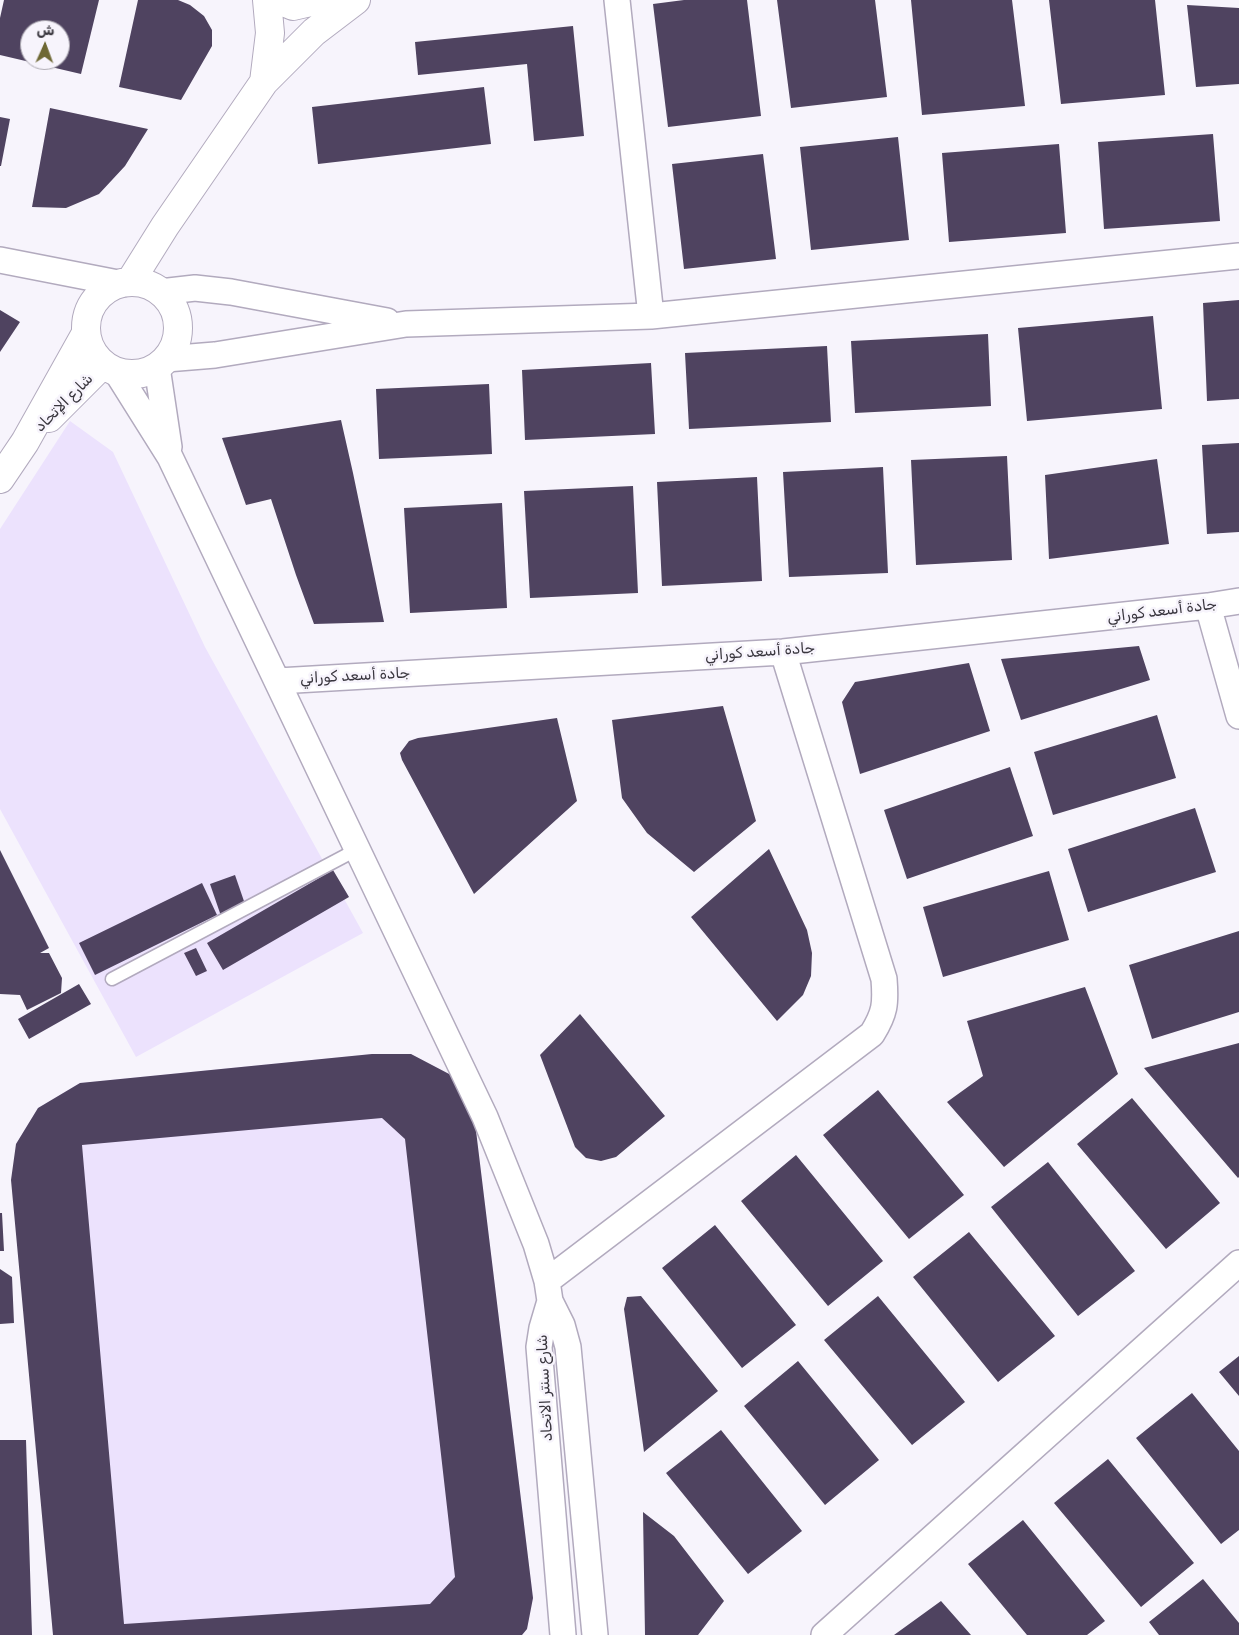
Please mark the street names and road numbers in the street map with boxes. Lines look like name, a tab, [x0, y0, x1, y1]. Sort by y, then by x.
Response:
street label: شارع الإتحاد	[31, 370, 97, 436]
street label: جادة أسعد كوراني	[1106, 595, 1218, 627]
street label: جادة أسعد كوراني	[704, 639, 816, 665]
street label: جادة أسعد كوراني	[299, 664, 411, 688]
street label: شارع سنتر الاتحاد	[533, 1334, 557, 1442]

